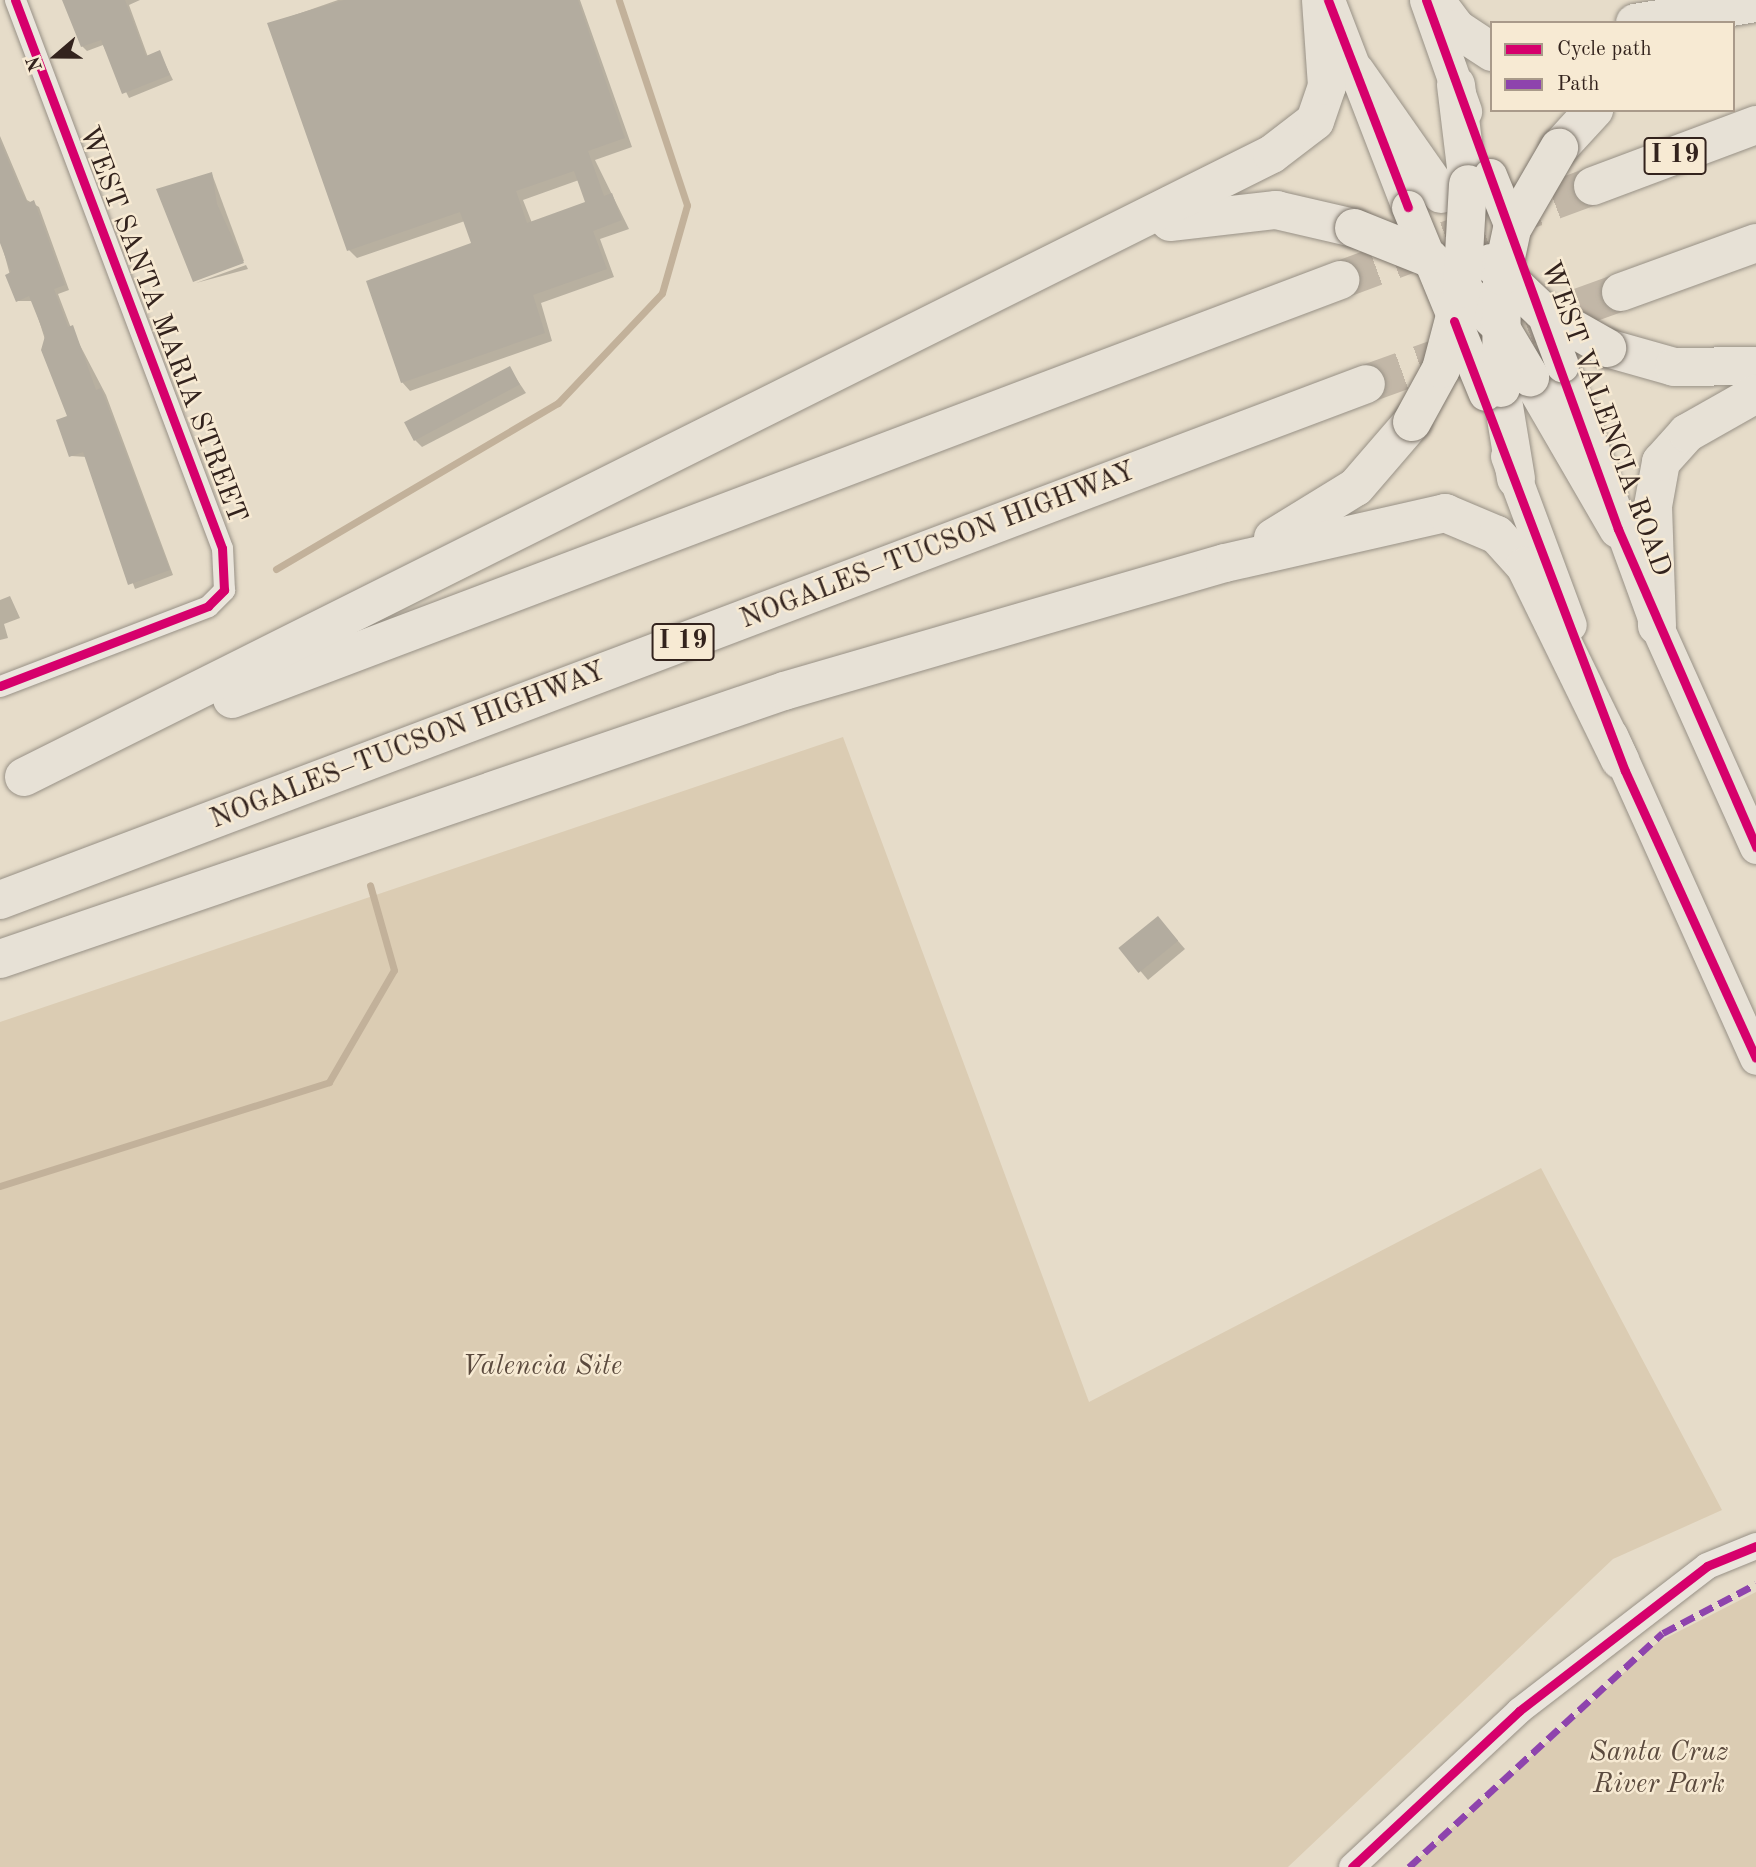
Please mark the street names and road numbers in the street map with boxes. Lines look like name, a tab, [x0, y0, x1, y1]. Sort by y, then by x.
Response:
street label: WEST SANTA MARIA STREET	[71, 122, 253, 528]
road number: I 19	[1644, 134, 1706, 178]
street label: WEST VALENCIA ROAD	[1532, 257, 1678, 581]
street label: NOGALES–TUCSON HIGHWAY	[736, 455, 1140, 637]
road number: I 19	[652, 620, 714, 664]
street label: NOGALES–TUCSON HIGHWAY	[206, 655, 610, 837]

